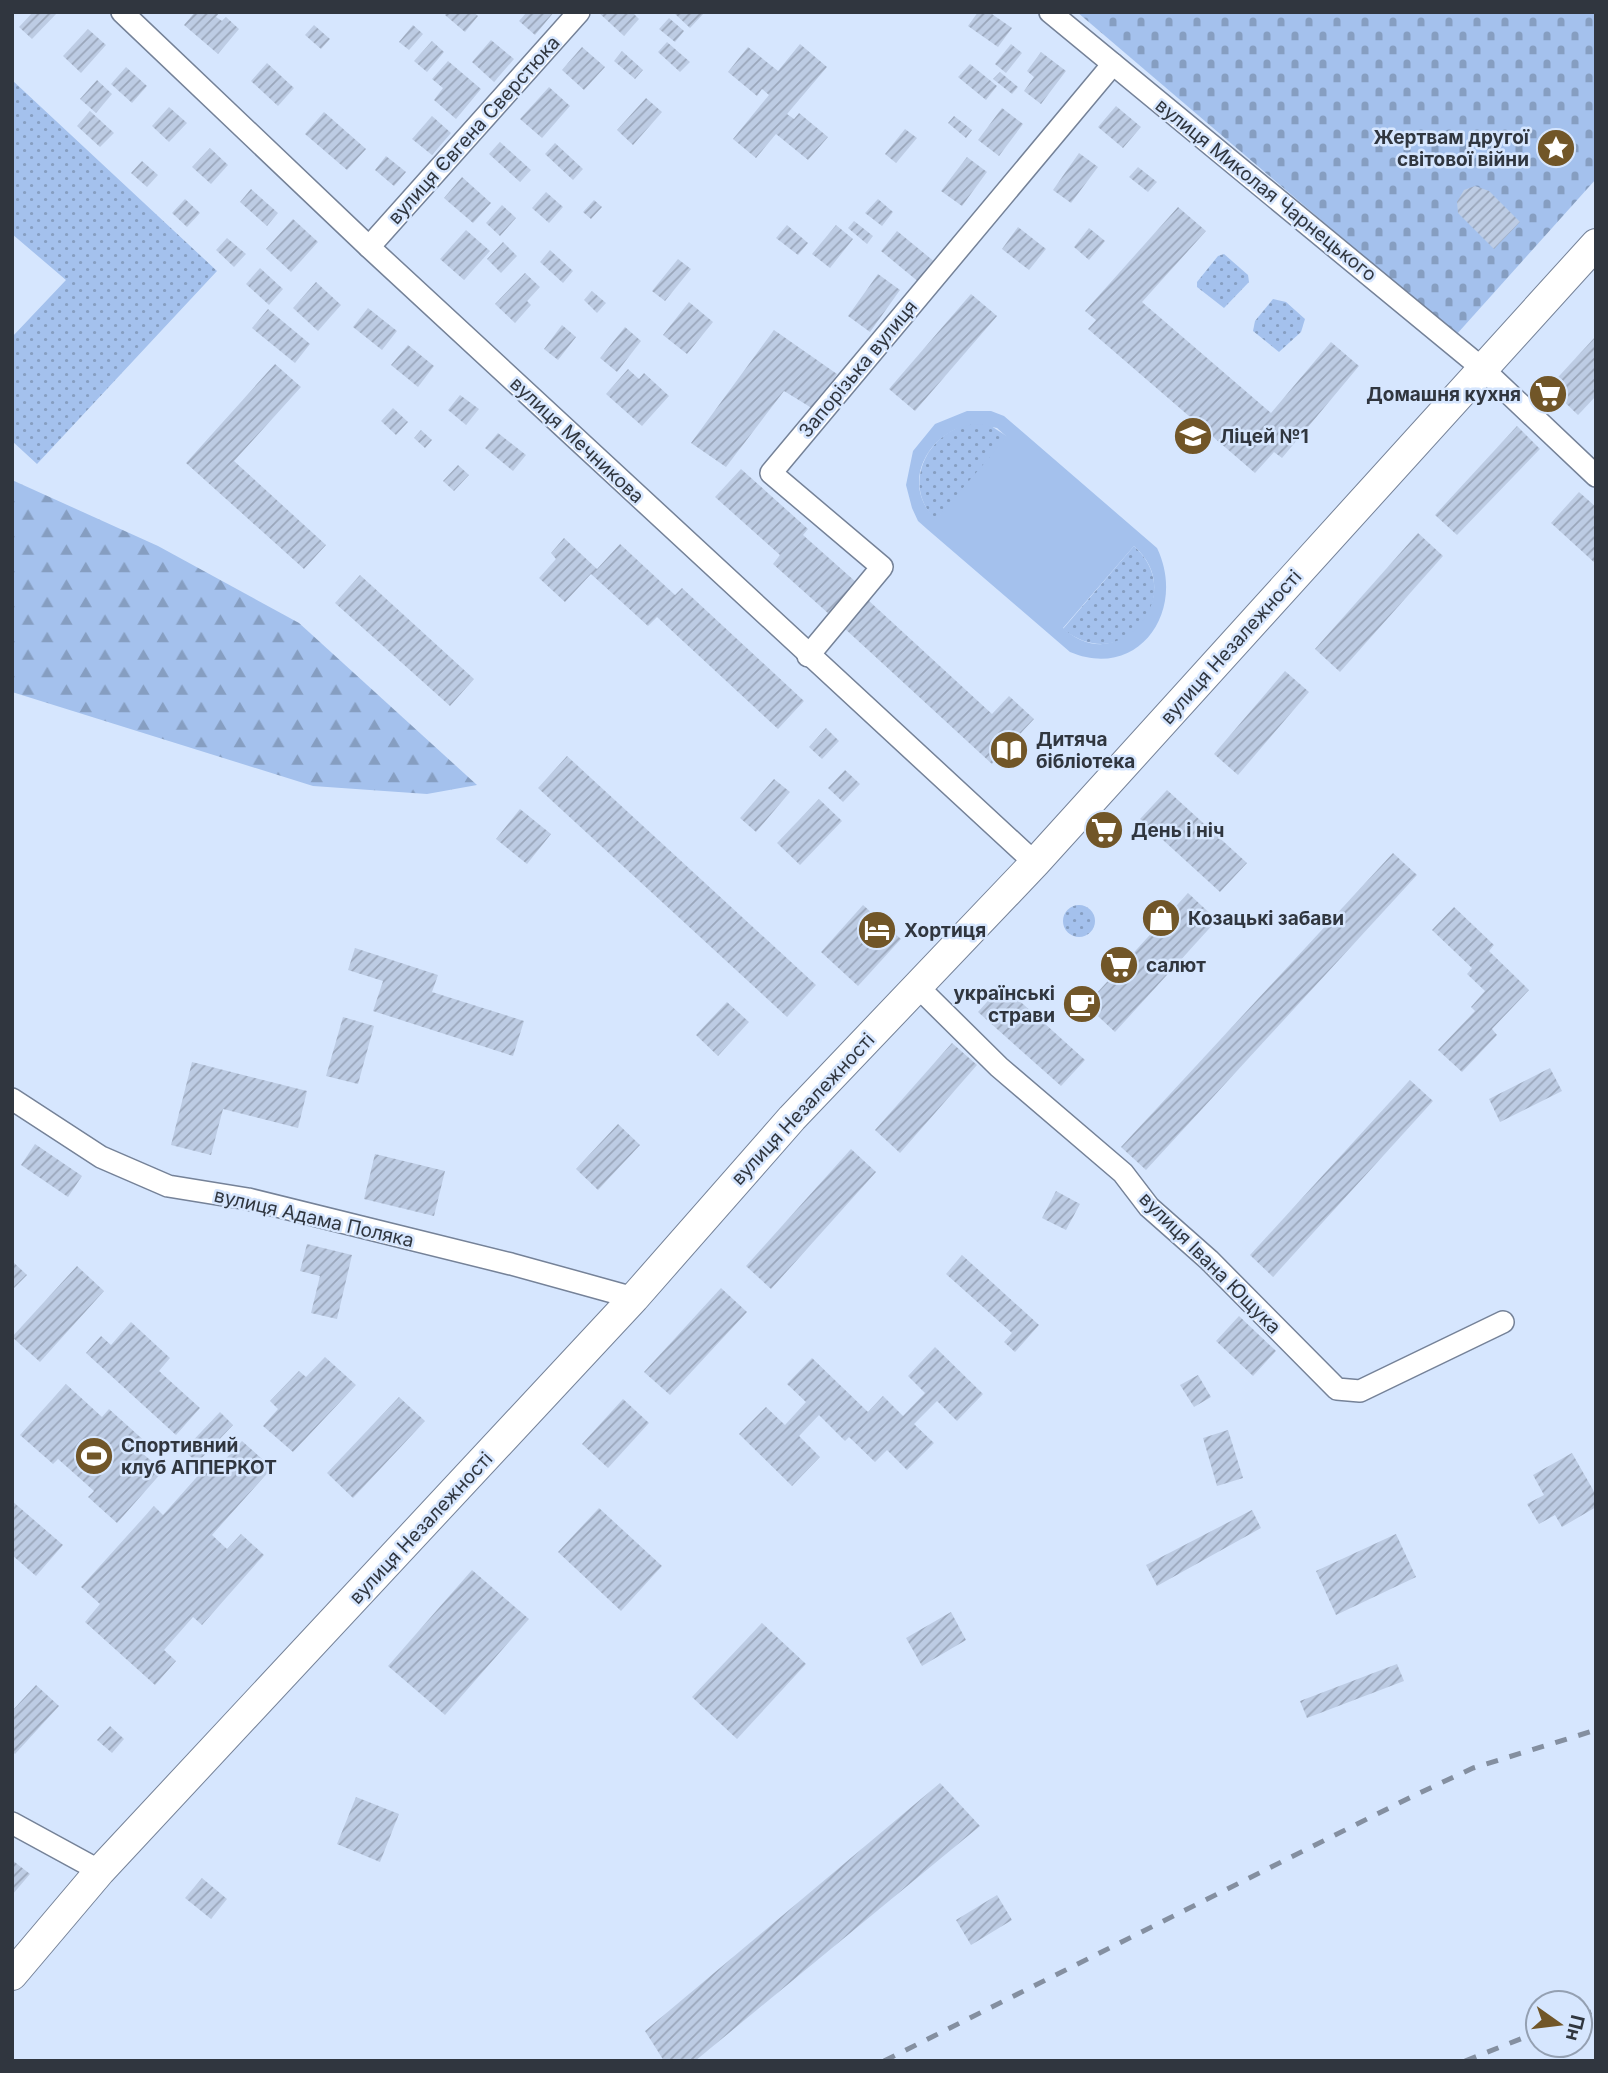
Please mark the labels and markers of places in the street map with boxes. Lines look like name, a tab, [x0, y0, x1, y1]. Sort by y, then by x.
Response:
place label: Жертвам другої світової війни	[1373, 126, 1531, 171]
place icon: Жертвам другої світової війни	[1535, 127, 1577, 169]
supermarket icon: Домашня кухня	[1527, 373, 1569, 415]
place label: Домашня кухня	[1366, 383, 1521, 406]
school or university icon: Ліцей №1	[1172, 415, 1214, 457]
place label: Ліцей №1	[1220, 425, 1309, 448]
place label: Дитяча бібліотека	[1036, 728, 1135, 773]
library icon: Дитяча бібліотека	[988, 729, 1030, 771]
supermarket icon: День і ніч	[1083, 809, 1125, 851]
place label: День і ніч	[1131, 819, 1224, 842]
shop icon: Козацькі забави	[1140, 897, 1182, 939]
place label: Козацькі забави	[1188, 907, 1344, 930]
hotel icon: Хортиця	[856, 909, 898, 951]
place label: Хортиця	[904, 919, 986, 942]
supermarket icon: салют	[1098, 944, 1140, 986]
place label: салют	[1146, 954, 1206, 977]
place label: українські страви	[953, 982, 1055, 1027]
cafe icon: українські страви	[1061, 983, 1103, 1025]
place label: Спортивний клуб АППЕРКОТ	[121, 1434, 277, 1479]
sports icon: Спортивний клуб АППЕРКОТ	[73, 1435, 115, 1477]

